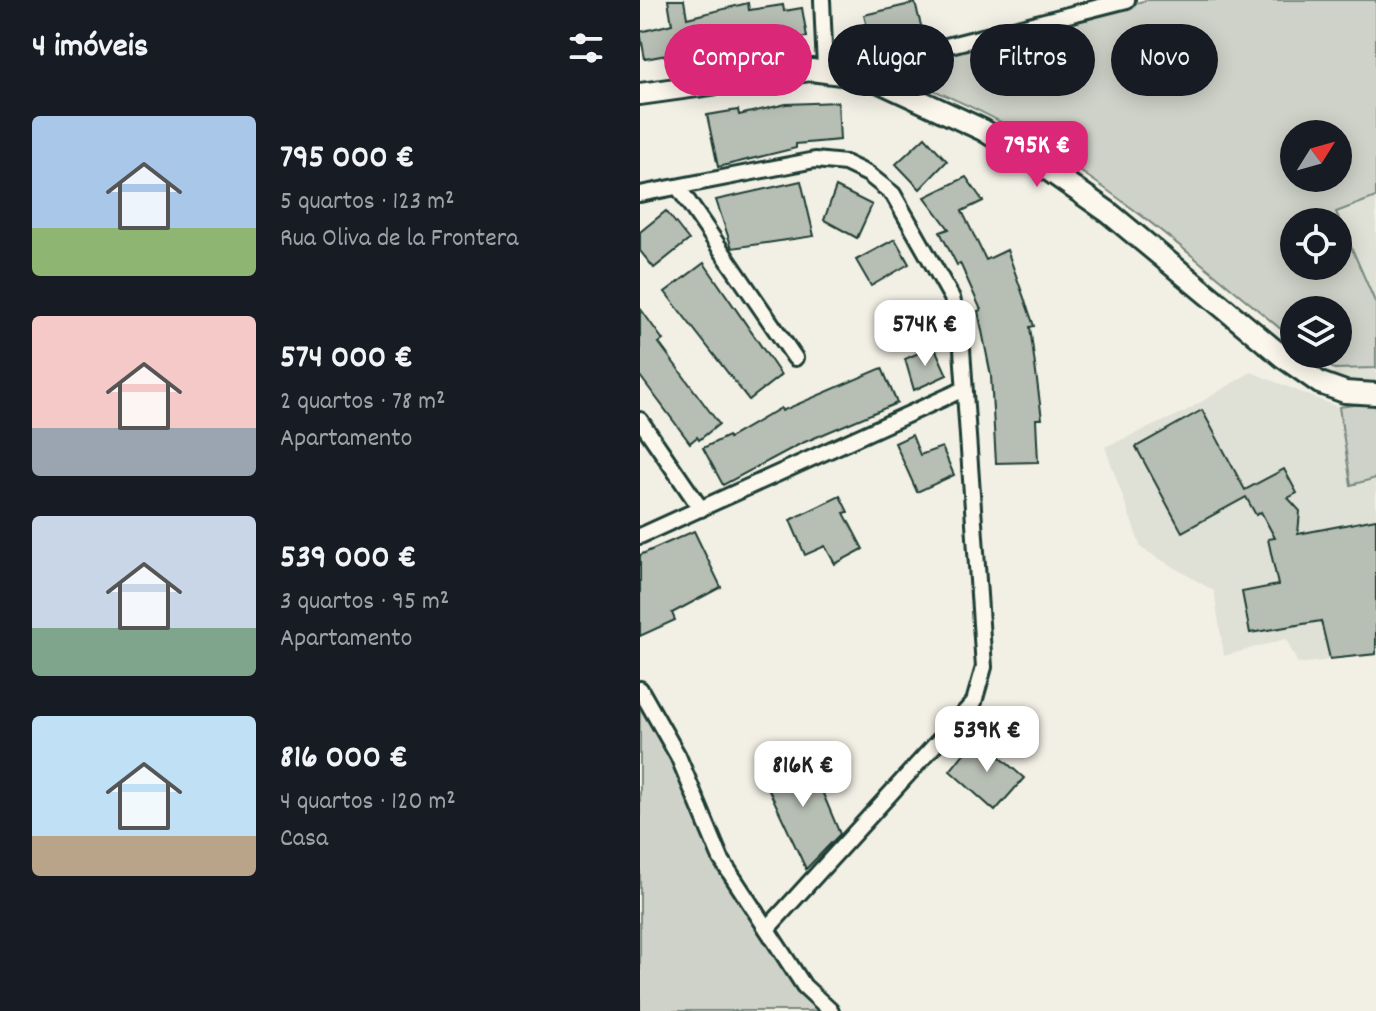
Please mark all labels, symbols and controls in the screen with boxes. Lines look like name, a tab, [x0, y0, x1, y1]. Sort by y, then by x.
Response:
text: 4 imóveis	[32, 24, 148, 73]
chip: Comprar	[664, 24, 812, 96]
chip: Alugar	[828, 24, 954, 96]
chip: Filtros	[970, 24, 1095, 96]
chip: Novo	[1111, 24, 1218, 96]
icon: filters	[564, 26, 608, 70]
north arrow	[1280, 120, 1352, 192]
map controls	[1280, 120, 1352, 368]
pin: 795K €	[972, 121, 1102, 189]
text: 795K €	[1004, 128, 1070, 165]
text: 795 000 €	[280, 135, 414, 184]
icon: home	[96, 148, 192, 244]
text: 5 quartos · 123 m²	[280, 184, 454, 221]
button: locate	[1280, 208, 1352, 280]
text: Rua Oliva de la Frontera	[280, 221, 519, 258]
button: layers	[1280, 296, 1352, 368]
pin: 574K €	[860, 300, 990, 368]
text: 574K €	[892, 307, 958, 344]
text: 574 000 €	[280, 335, 413, 384]
icon: home	[96, 348, 192, 444]
text: 2 quartos · 78 m²	[280, 384, 446, 421]
text: Apartamento	[280, 421, 412, 458]
text: 539 000 €	[280, 535, 417, 584]
icon: home	[96, 548, 192, 644]
text: 3 quartos · 95 m²	[280, 584, 449, 621]
text: Apartamento	[280, 621, 412, 658]
pin: 539K €	[922, 706, 1052, 774]
text: 539K €	[953, 713, 1021, 750]
text: 816 000 €	[280, 735, 408, 784]
pin: 816K €	[738, 741, 868, 809]
icon: home	[96, 748, 192, 844]
text: 816K €	[772, 748, 834, 785]
text: 4 quartos · 120 m²	[280, 784, 456, 821]
text: Casa	[280, 821, 328, 858]

